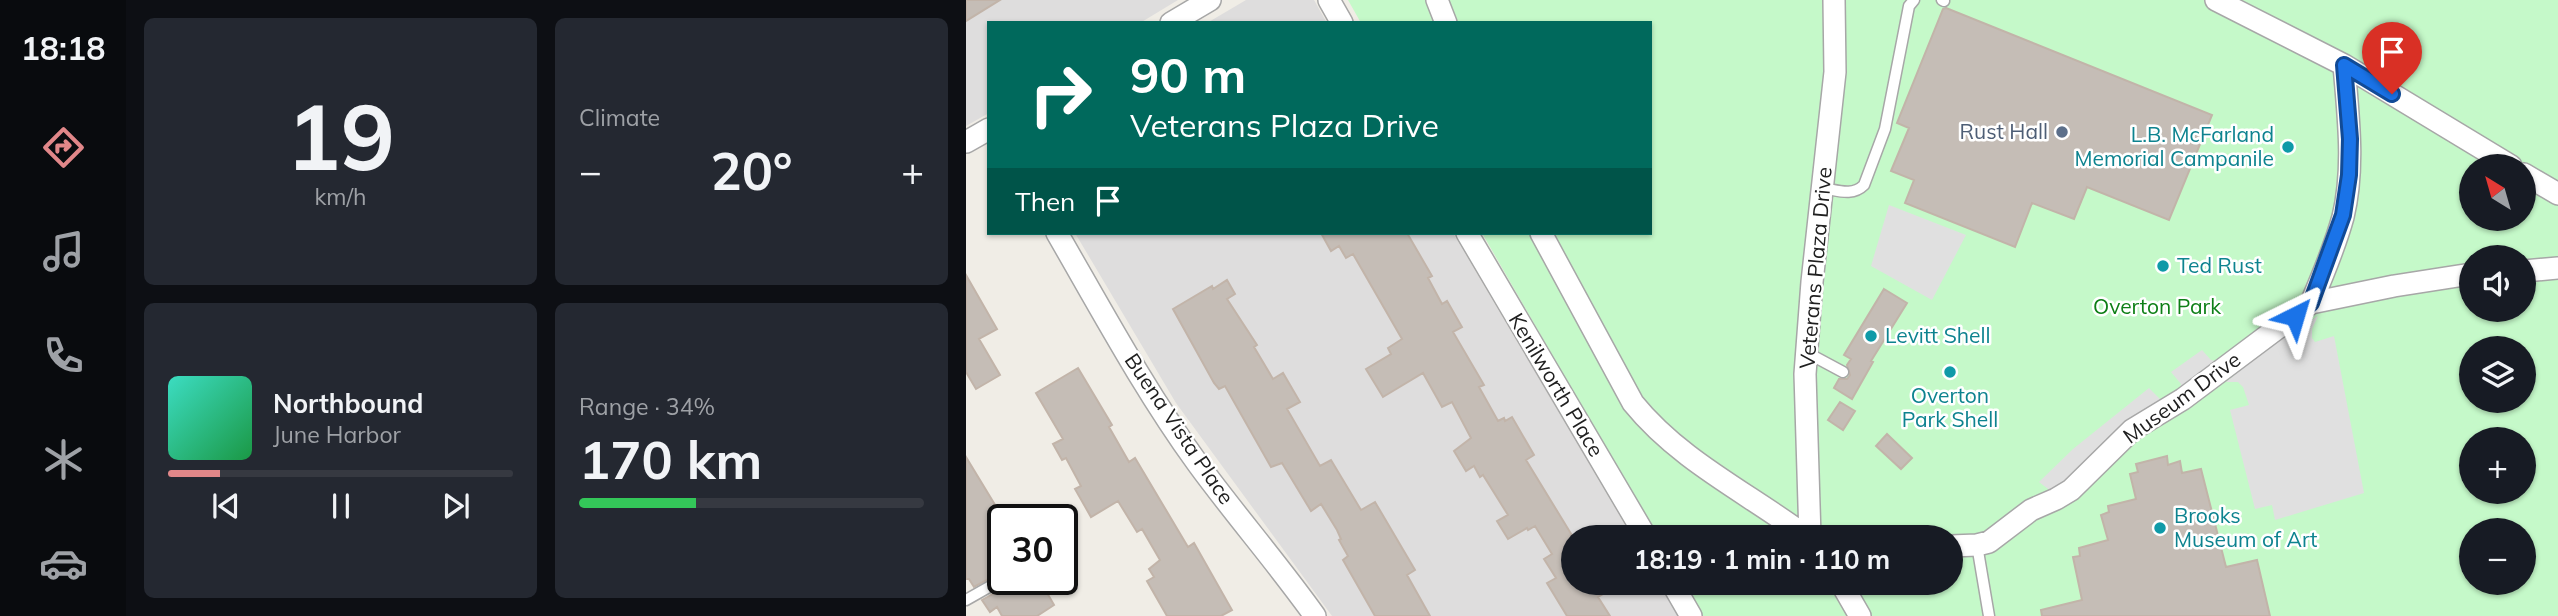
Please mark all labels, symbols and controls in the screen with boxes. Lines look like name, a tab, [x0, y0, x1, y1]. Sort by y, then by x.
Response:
pin	[2362, 22, 2422, 94]
text: 18:18	[21, 28, 105, 68]
icon: arrive	[2373, 33, 2411, 71]
text: 90 m	[1130, 44, 1246, 105]
icon: right	[1015, 49, 1106, 140]
text: 19	[286, 79, 395, 193]
text: Climate	[579, 103, 660, 132]
text: Veterans Plaza Drive	[1130, 105, 1439, 145]
place label: Rust Hall	[1960, 118, 2048, 144]
place label: L.B. McFarland Memorial Campanile	[2074, 121, 2274, 171]
icon: directions	[39, 123, 88, 172]
marker: Rust Hall	[2054, 124, 2070, 140]
text: 20°	[710, 138, 793, 203]
marker: L.B. McFarland Memorial Campanile	[2280, 139, 2296, 155]
text: −	[579, 147, 602, 195]
text: +	[901, 147, 924, 195]
north arrow	[2459, 154, 2536, 231]
map controls	[2459, 154, 2536, 595]
street label: Veterans Plaza Drive	[1793, 166, 1837, 370]
text: km/h	[314, 182, 367, 211]
icon: arrive	[1089, 182, 1127, 220]
text: Then	[1015, 185, 1075, 218]
icon: music	[39, 227, 88, 276]
button: sound	[2459, 245, 2536, 322]
place label: Ted Rust	[2177, 252, 2262, 278]
marker: Ted Rust	[2155, 258, 2171, 274]
position arrow	[2258, 279, 2332, 353]
park label: Overton Park	[2093, 293, 2221, 319]
street label: Kenilworth Place	[1504, 308, 1610, 461]
place label: Levitt Shell	[1885, 322, 1991, 348]
marker: Levitt Shell	[1863, 328, 1879, 344]
icon: phone	[39, 331, 88, 380]
button: layers	[2459, 336, 2536, 413]
street label: Museum Drive	[2118, 346, 2245, 448]
street label: Buena Vista Place	[1120, 348, 1240, 509]
marker: Overton Park Shell	[1942, 364, 1958, 380]
place label: Overton Park Shell	[1902, 382, 1998, 432]
text: Northbound	[273, 387, 423, 420]
text: Range · 34%	[579, 392, 715, 421]
text: June Harbor	[273, 420, 401, 449]
text: 170 km	[579, 427, 762, 492]
button: +	[2459, 427, 2536, 504]
icon: climate	[39, 435, 88, 484]
icon: previous	[207, 487, 245, 525]
icon: pause	[322, 487, 360, 525]
icon: next	[437, 487, 475, 525]
place label: Brooks Museum of Art	[2174, 502, 2317, 552]
speed limit sign: 30	[987, 504, 1078, 595]
button: −	[2459, 518, 2536, 595]
marker: Brooks Museum of Art	[2152, 520, 2168, 536]
icon: car	[39, 539, 88, 588]
text: 18:19 · 1 min · 110 m	[1634, 543, 1890, 576]

